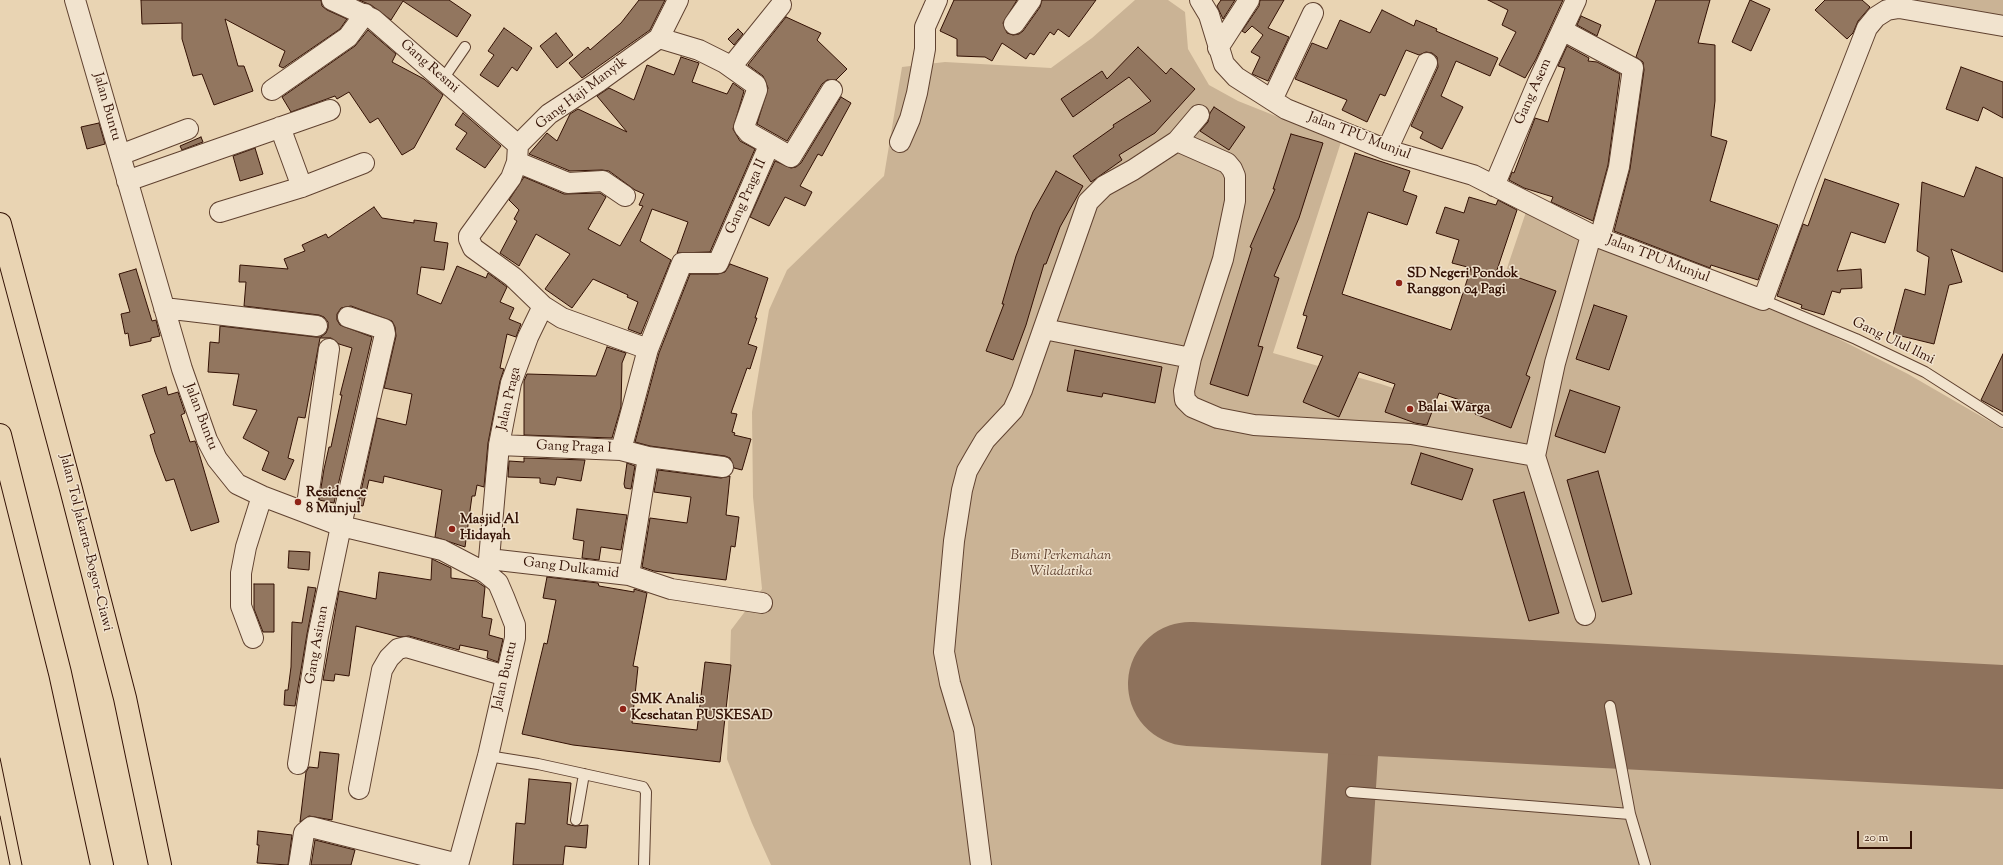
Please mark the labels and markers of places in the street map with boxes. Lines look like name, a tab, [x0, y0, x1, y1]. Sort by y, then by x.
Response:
place label: SD Negeri Pondok Ranggon 04 Pagi	[1407, 267, 1518, 300]
marker: SD Negeri Pondok Ranggon 04 Pagi	[1394, 278, 1404, 288]
place label: Balai Warga	[1418, 401, 1490, 417]
marker: Balai Warga	[1405, 404, 1415, 414]
place label: Residence 8 Munjul	[306, 486, 367, 518]
marker: Residence 8 Munjul	[293, 497, 303, 507]
place label: Masjid Al Hidayah	[460, 513, 519, 546]
marker: Masjid Al Hidayah	[447, 524, 457, 534]
place label: SMK Analis Kesehatan PUSKESAD	[631, 693, 773, 726]
marker: SMK Analis Kesehatan PUSKESAD	[618, 704, 628, 714]

